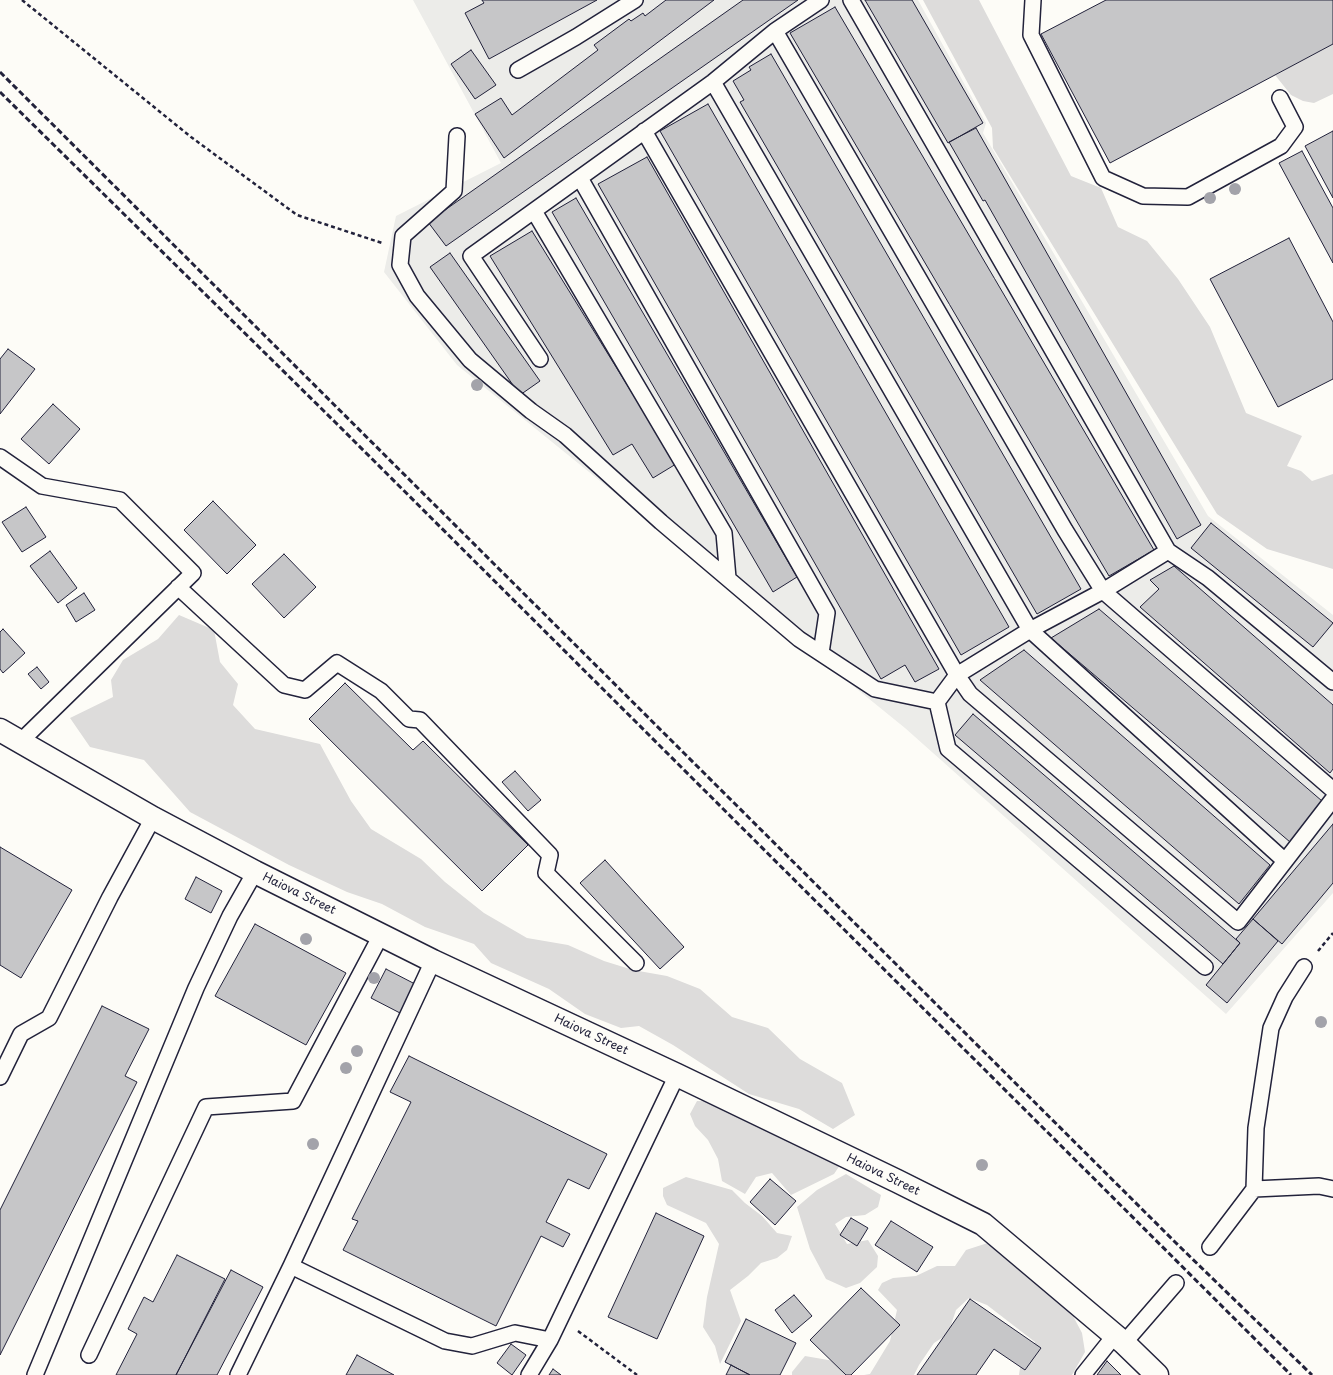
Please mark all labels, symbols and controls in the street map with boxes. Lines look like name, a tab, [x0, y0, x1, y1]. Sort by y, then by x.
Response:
street label: Haiova Street	[260, 870, 338, 918]
street label: Haiova Street	[552, 1012, 630, 1058]
street label: Haiova Street	[844, 1151, 922, 1199]

